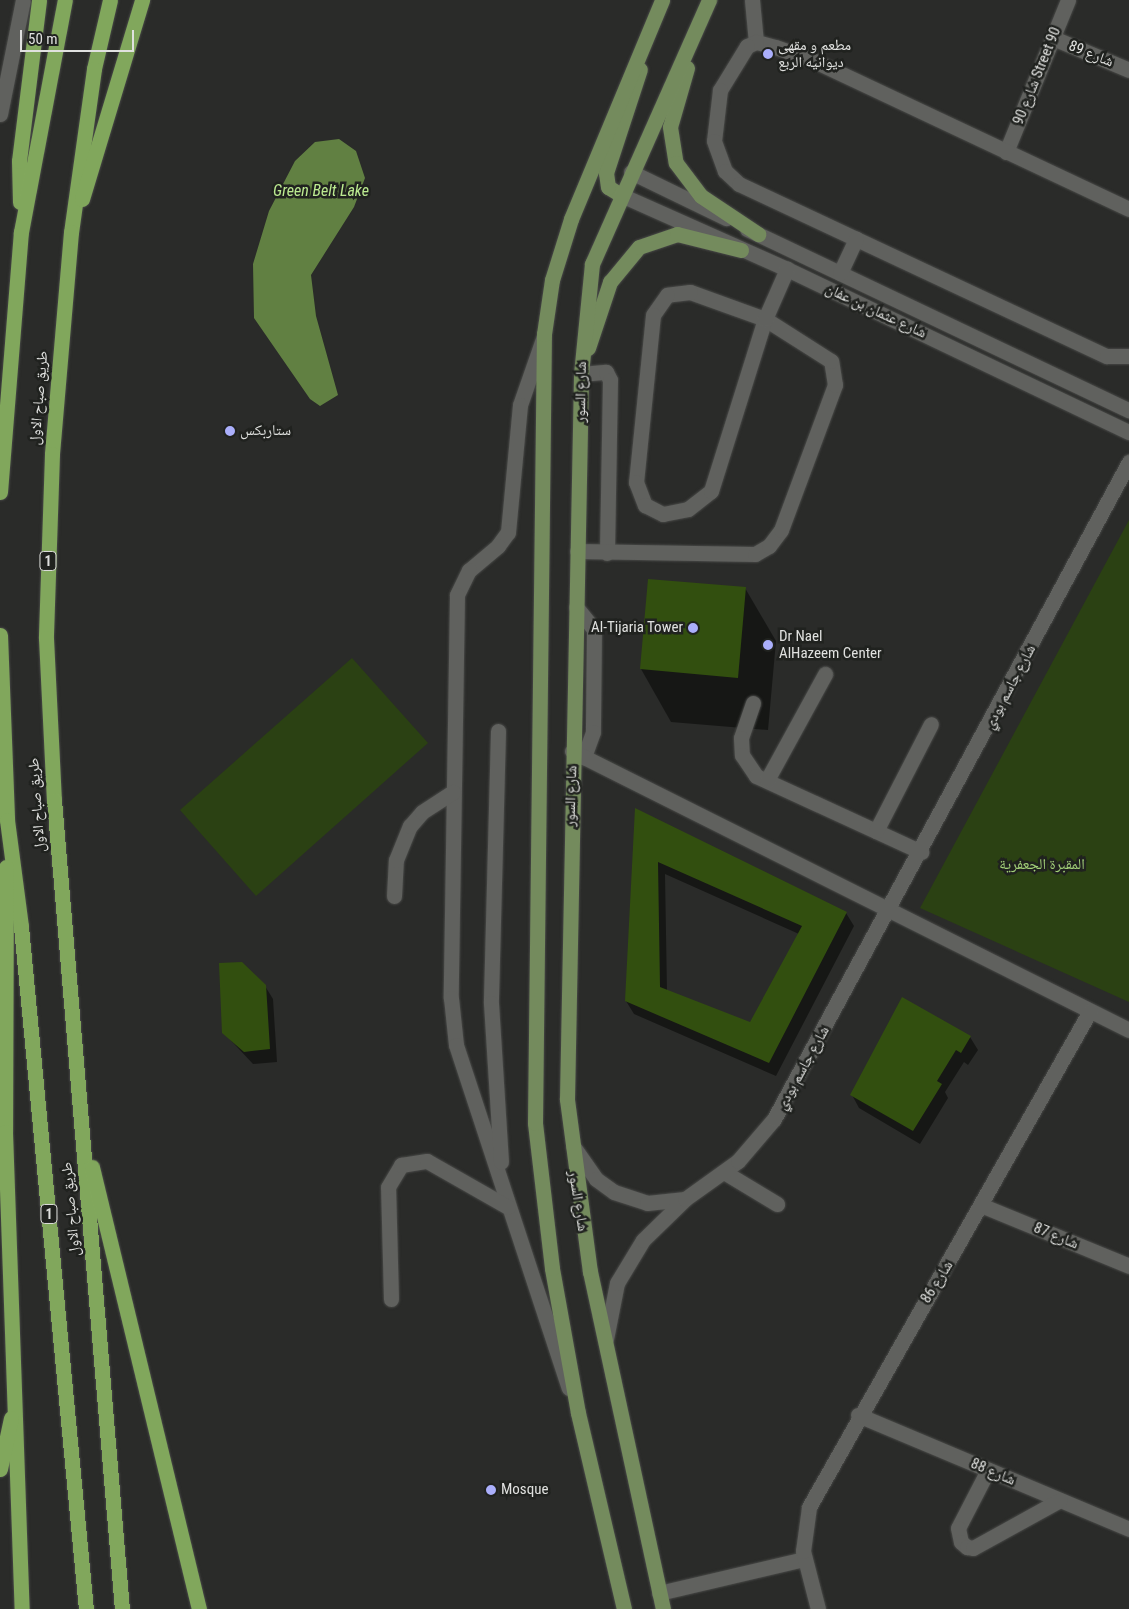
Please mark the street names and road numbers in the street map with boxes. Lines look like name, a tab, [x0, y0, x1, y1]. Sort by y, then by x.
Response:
street label: شارع 90 Street 90	[1009, 25, 1065, 127]
street label: شارع 89	[1066, 37, 1116, 71]
street label: شارع عثمان بن عفان	[823, 280, 929, 342]
street label: طريق صباح الاول	[26, 350, 52, 446]
street label: شارع السور	[571, 361, 591, 423]
road number: 1	[39, 550, 57, 572]
street label: شارع جاسم بودي	[980, 642, 1040, 732]
street label: طريق صباح الاول	[25, 757, 49, 853]
street label: شارع السور	[561, 765, 581, 827]
street label: شارع جاسم بودي	[773, 1023, 833, 1113]
street label: طريق صباح الاول	[58, 1161, 84, 1257]
street label: شارع السور	[564, 1169, 592, 1233]
road number: 1	[40, 1202, 58, 1226]
street label: شارع 87	[1031, 1219, 1081, 1253]
street label: شارع 86	[917, 1257, 957, 1307]
street label: شارع 88	[968, 1455, 1018, 1489]

